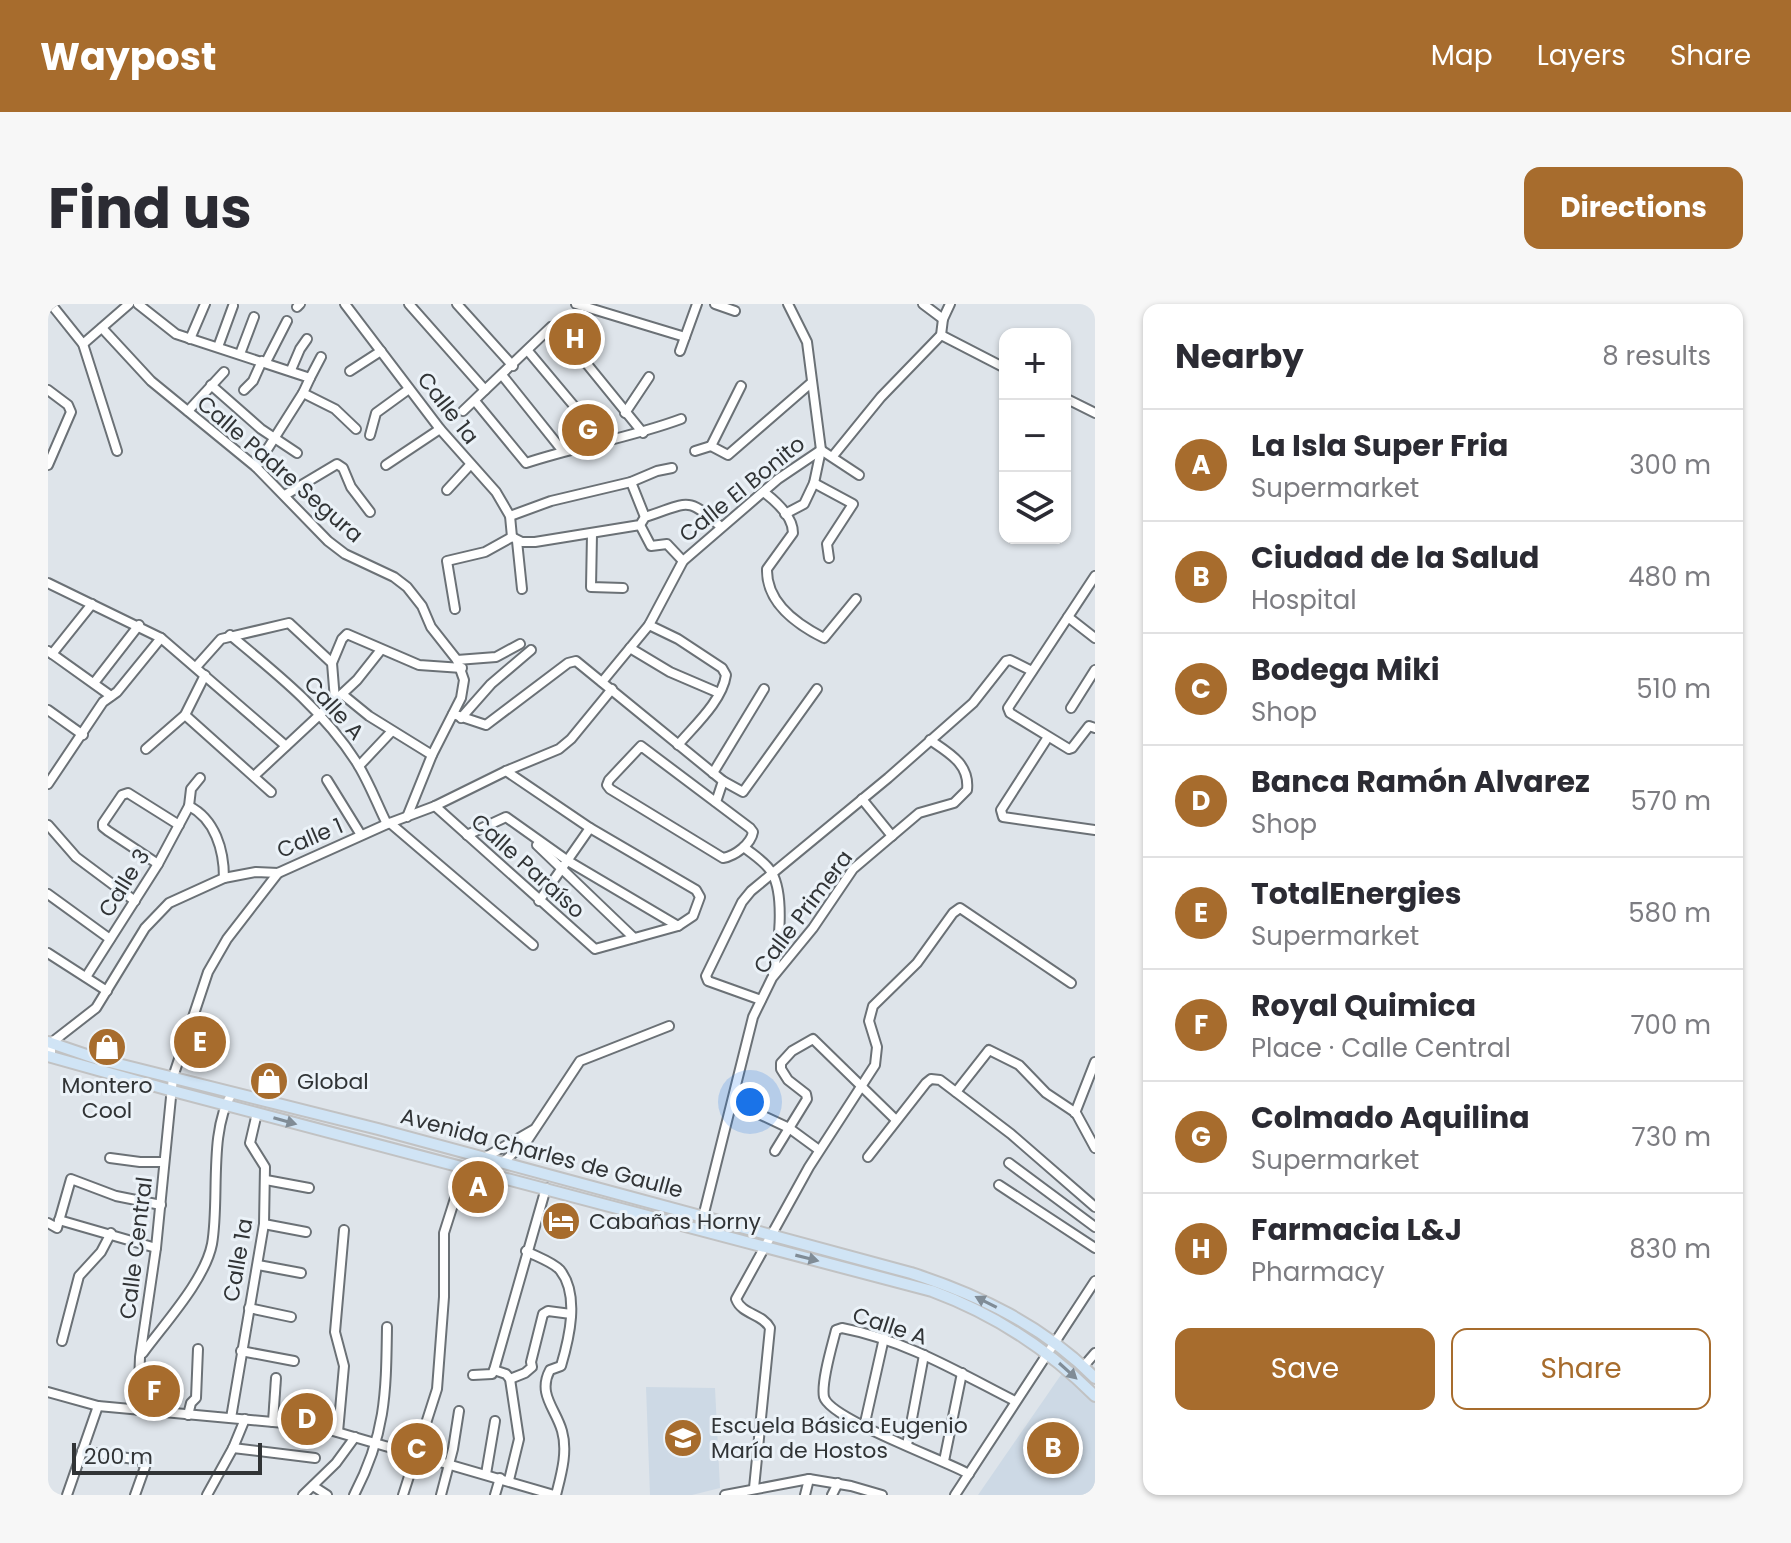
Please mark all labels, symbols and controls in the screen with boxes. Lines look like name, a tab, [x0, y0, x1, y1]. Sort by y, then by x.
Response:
text: Waypost	[40, 30, 216, 83]
text: Map	[1431, 36, 1493, 75]
text: Layers	[1537, 36, 1626, 75]
text: Share	[1670, 36, 1751, 75]
button: Directions	[1524, 167, 1743, 249]
text: Find us	[48, 169, 252, 248]
pin: H	[549, 309, 601, 369]
map controls	[999, 328, 1071, 544]
button: +	[999, 328, 1071, 400]
text: Nearby	[1175, 332, 1304, 380]
text: 8 results	[1602, 338, 1711, 374]
street label: Calle 1a	[410, 365, 486, 451]
street label: Calle Padre Segura	[190, 388, 370, 550]
pin: G	[562, 400, 614, 460]
button: −	[999, 400, 1071, 472]
text: La Isla Super Fria	[1251, 424, 1508, 467]
street label: Calle El Bonito	[672, 429, 812, 549]
text: A	[1191, 447, 1211, 483]
text: 300 m	[1629, 447, 1711, 483]
text: Supermarket	[1251, 470, 1419, 506]
button: layers	[999, 472, 1071, 544]
text: Ciudad de la Salud	[1251, 536, 1539, 579]
text: B	[1192, 559, 1210, 595]
text: 480 m	[1628, 559, 1711, 595]
text: Hospital	[1251, 582, 1357, 618]
text: Bodega Miki	[1251, 648, 1440, 691]
street label: Calle A	[297, 669, 371, 747]
text: C	[1191, 671, 1211, 707]
text: 510 m	[1636, 671, 1711, 707]
text: Shop	[1251, 694, 1317, 730]
text: Banca Ramón Alvarez	[1251, 760, 1590, 803]
text: D	[1192, 783, 1210, 819]
text: 570 m	[1630, 783, 1711, 819]
street label: Calle Paraíso	[464, 806, 592, 926]
text: Shop	[1251, 806, 1317, 842]
street label: Calle 1	[272, 810, 348, 866]
street label: Calle 3	[91, 843, 157, 923]
street label: Calle Primera	[746, 844, 860, 980]
text: TotalEnergies	[1251, 872, 1461, 915]
text: E	[1194, 895, 1208, 931]
text: 580 m	[1628, 895, 1711, 931]
text: Supermarket	[1251, 918, 1419, 954]
text: Royal Quimica	[1251, 984, 1476, 1027]
text: F	[1194, 1007, 1208, 1043]
text: 700 m	[1630, 1007, 1711, 1043]
pin: E	[174, 1012, 226, 1072]
shop icon: Montero Cool	[86, 1026, 128, 1068]
text: Place · Calle Central	[1251, 1030, 1511, 1066]
shop icon: Global	[248, 1060, 290, 1102]
place label: Global	[297, 1066, 369, 1097]
place label: Montero Cool	[61, 1070, 153, 1126]
your location	[730, 1082, 770, 1122]
text: Colmado Aquilina	[1251, 1096, 1530, 1139]
street label: Avenida Charles de Gaulle	[398, 1103, 686, 1203]
one-way arrow	[274, 1115, 298, 1128]
text: G	[1191, 1119, 1211, 1155]
text: 730 m	[1631, 1119, 1711, 1155]
text: Supermarket	[1251, 1142, 1419, 1178]
pin: A	[452, 1157, 504, 1217]
street label: Calle Central	[112, 1175, 160, 1321]
hotel icon: Cabañas Horny	[540, 1200, 582, 1242]
place label: Cabañas Horny	[589, 1206, 762, 1237]
text: Farmacia L&J	[1251, 1208, 1462, 1251]
street label: Calle 1a	[215, 1216, 261, 1304]
text: H	[1191, 1231, 1211, 1267]
text: 830 m	[1629, 1231, 1711, 1267]
one-way arrow	[795, 1252, 820, 1265]
text: Pharmacy	[1251, 1254, 1385, 1290]
one-way arrow	[974, 1295, 997, 1308]
street label: Calle A	[849, 1299, 932, 1353]
button: Save	[1175, 1328, 1435, 1410]
button: Share	[1451, 1328, 1711, 1410]
pin: F	[128, 1361, 180, 1421]
one-way arrow	[1058, 1362, 1078, 1379]
pin: D	[281, 1389, 333, 1449]
place label: Escuela Básica Eugenio María de Hostos	[711, 1410, 968, 1466]
school or university icon: Escuela Básica Eugenio María de Hostos	[662, 1417, 704, 1459]
pin: B	[1027, 1418, 1079, 1478]
pin: C	[391, 1419, 443, 1479]
scale bar	[72, 1439, 262, 1475]
text: 200 m	[84, 1441, 153, 1472]

